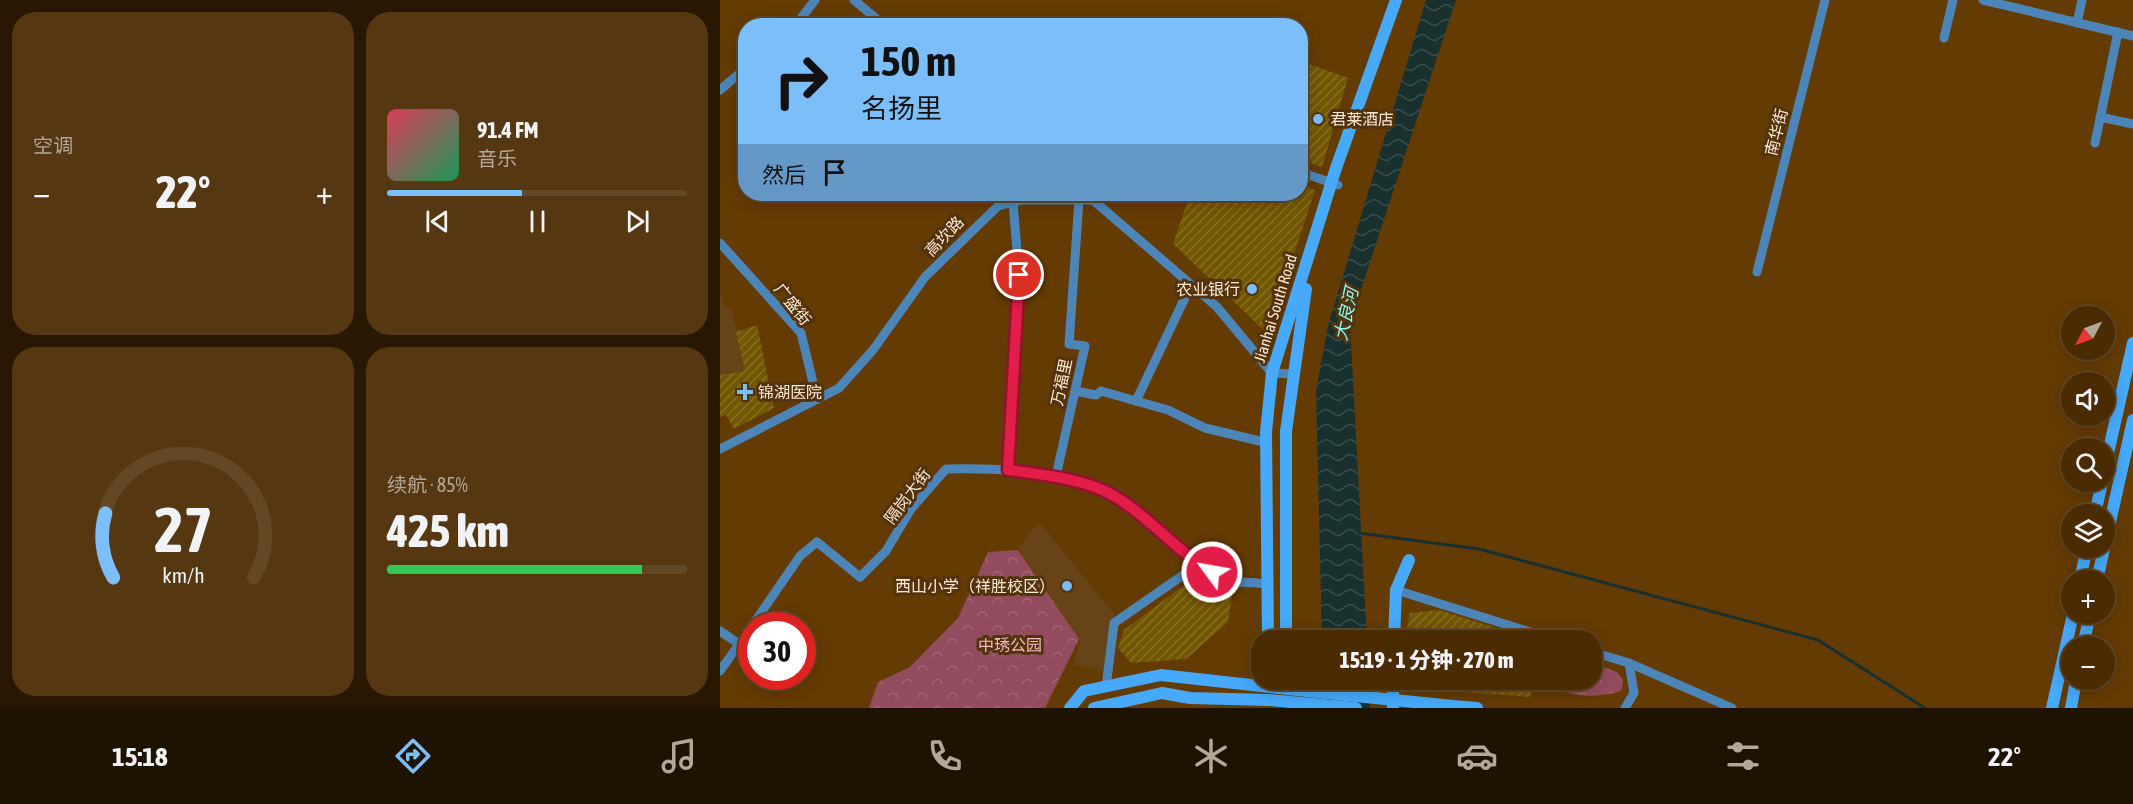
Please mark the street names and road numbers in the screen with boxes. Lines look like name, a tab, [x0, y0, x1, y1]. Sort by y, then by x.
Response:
street label: 南华街	[1761, 107, 1791, 157]
street label: 高坎路	[921, 212, 967, 260]
street label: Jianhai South Road	[1250, 252, 1300, 364]
street label: 广盛街	[771, 280, 815, 328]
street label: 万福里	[1047, 357, 1075, 407]
street label: 隔岗大街	[881, 465, 933, 527]

